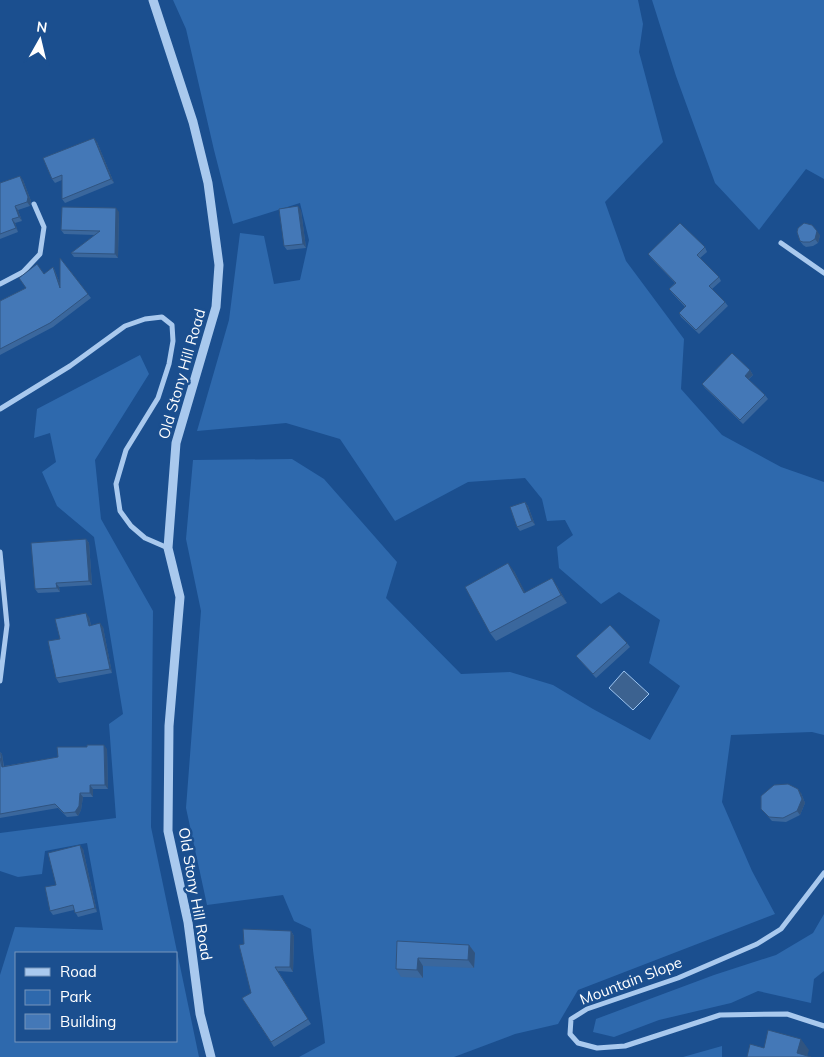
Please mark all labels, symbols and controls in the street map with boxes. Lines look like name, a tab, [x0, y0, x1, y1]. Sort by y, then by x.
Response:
north arrow	[15, 15, 65, 65]
text: N	[35, 17, 48, 37]
street label: Old Stony Hill Road	[154, 307, 209, 441]
street label: Old Stony Hill Road	[174, 826, 217, 962]
legend	[15, 952, 178, 1042]
street label: Mountain Slope	[577, 952, 685, 1009]
text: Road	[60, 962, 97, 981]
text: Park	[60, 987, 92, 1006]
text: Building	[60, 1012, 116, 1031]

